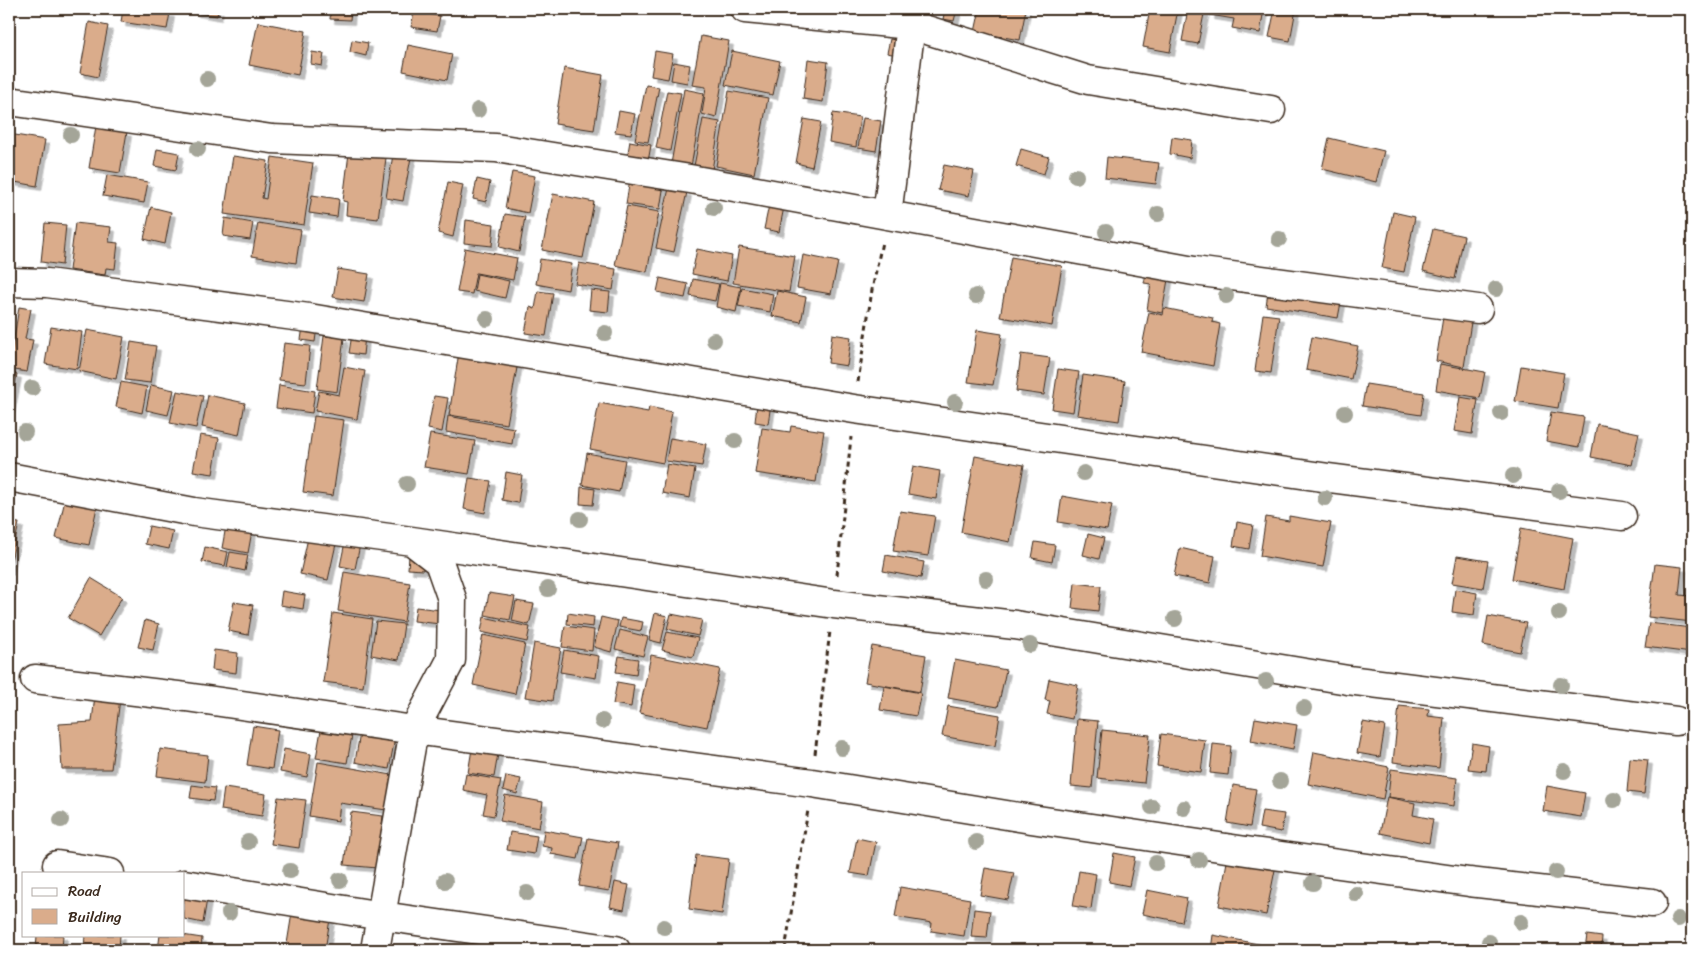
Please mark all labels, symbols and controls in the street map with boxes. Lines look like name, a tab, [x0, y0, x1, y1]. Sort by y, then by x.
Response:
legend	[22, 872, 185, 936]
text: Road	[68, 878, 101, 904]
text: Building	[68, 904, 122, 930]

